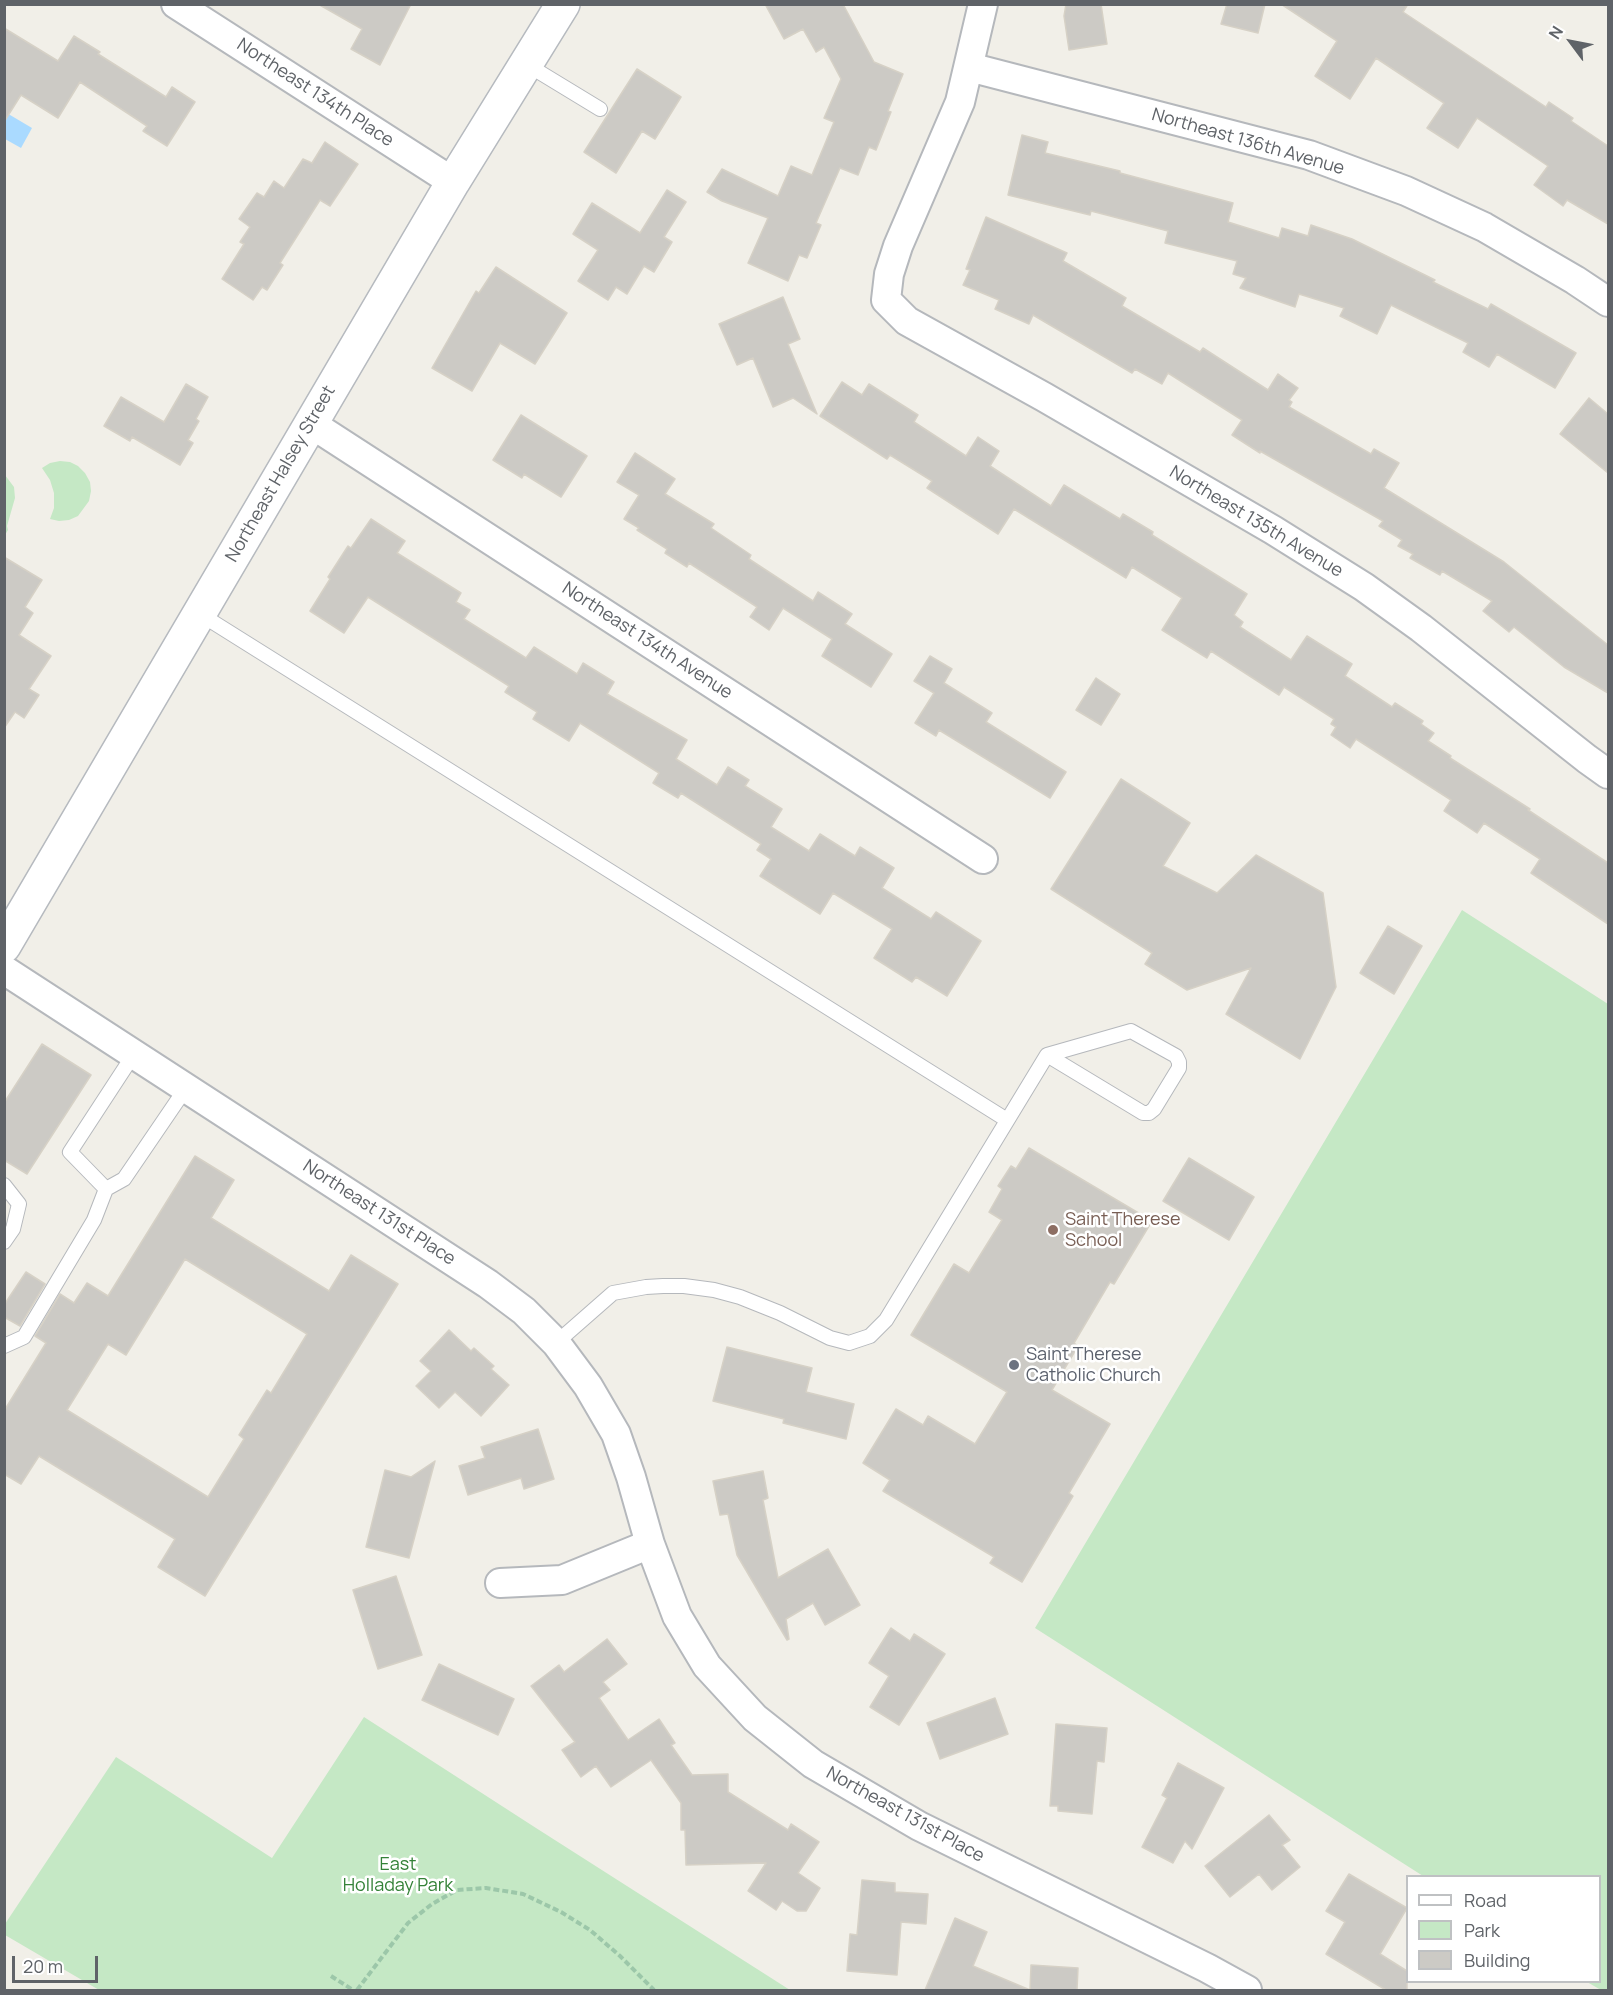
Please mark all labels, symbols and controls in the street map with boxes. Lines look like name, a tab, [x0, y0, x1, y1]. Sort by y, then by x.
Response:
north arrow	[1541, 12, 1601, 72]
text: N	[1543, 22, 1568, 43]
street label: Northeast 134th Place	[233, 34, 397, 152]
street label: Northeast 136th Avenue	[1149, 104, 1347, 180]
street label: Northeast Halsey Street	[222, 382, 340, 566]
street label: Northeast 135th Avenue	[1165, 462, 1347, 582]
street label: Northeast 134th Avenue	[558, 578, 736, 704]
street label: Northeast 131st Place	[299, 1156, 459, 1270]
place label: Saint Therese School	[1065, 1209, 1181, 1252]
marker: Saint Therese School	[1046, 1223, 1060, 1237]
place label: Saint Therese Catholic Church	[1026, 1344, 1161, 1386]
marker: Saint Therese Catholic Church	[1007, 1358, 1021, 1372]
street label: Northeast 131st Place	[822, 1763, 988, 1867]
park label: East Holladay Park	[343, 1854, 453, 1896]
legend	[1406, 1875, 1601, 1983]
text: Road	[1464, 1888, 1507, 1912]
text: Park	[1464, 1918, 1500, 1942]
scale bar	[15, 1944, 100, 1982]
text: Building	[1464, 1948, 1530, 1972]
text: 20 m	[23, 1954, 63, 1978]

